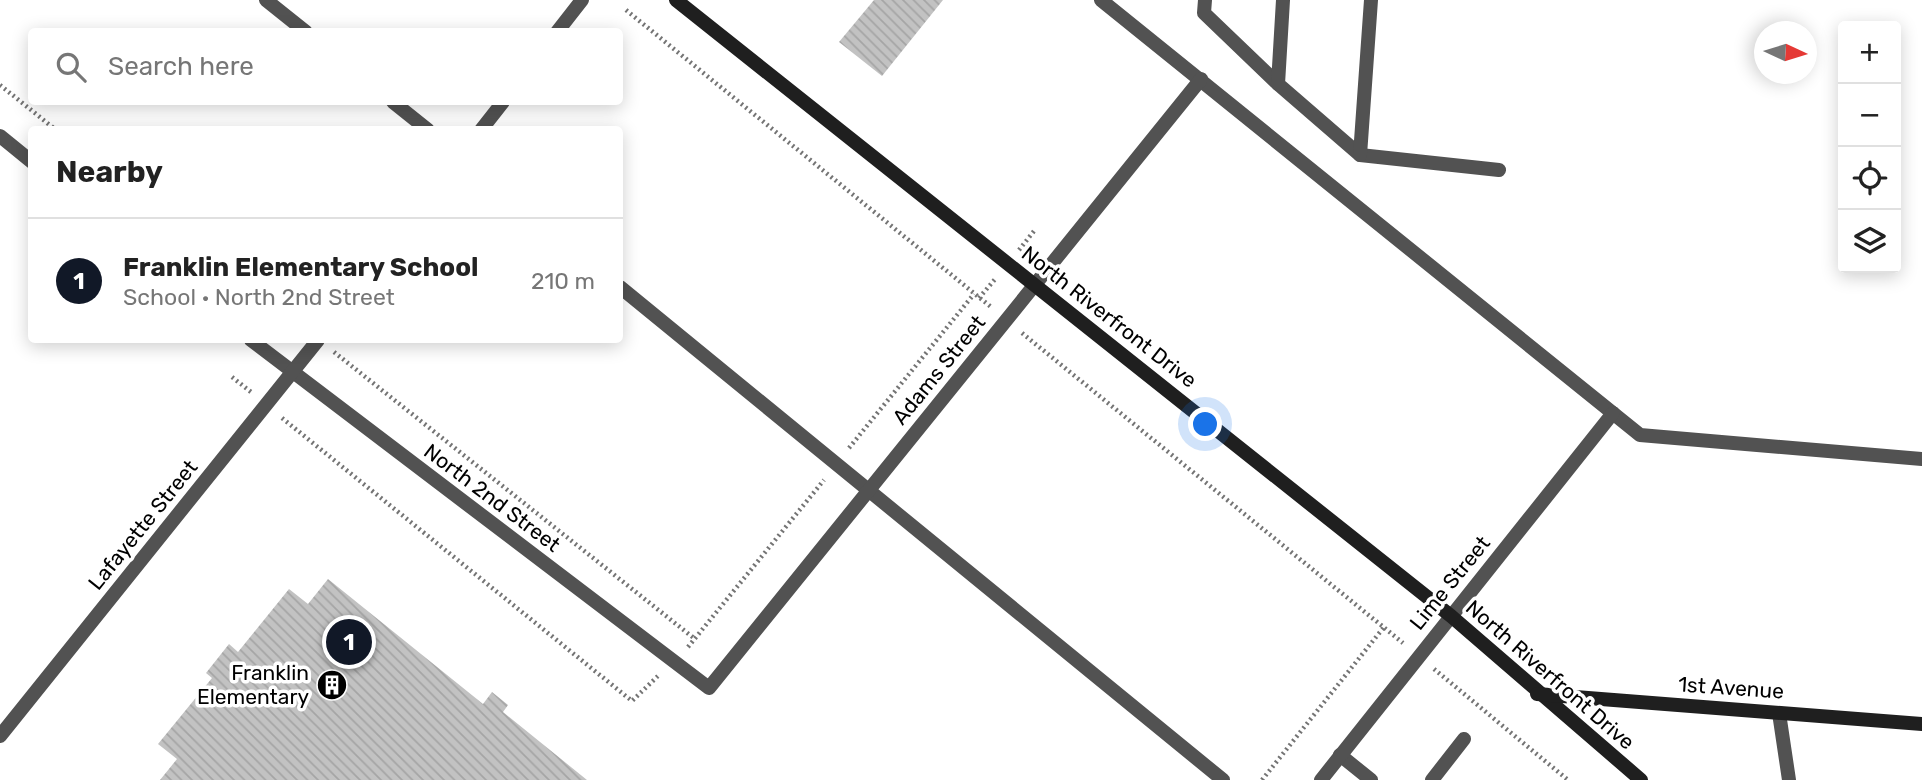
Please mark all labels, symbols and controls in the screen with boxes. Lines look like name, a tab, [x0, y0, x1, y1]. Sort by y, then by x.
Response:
north arrow	[1754, 21, 1817, 84]
map controls	[1838, 21, 1901, 273]
button: +	[1838, 21, 1901, 84]
search box	[28, 28, 623, 105]
icon: search	[52, 48, 90, 86]
text: Search here	[108, 51, 254, 82]
button: −	[1838, 84, 1901, 147]
button: locate	[1838, 147, 1901, 210]
text: Nearby	[56, 154, 163, 190]
button: layers	[1838, 210, 1901, 273]
street label: North Riverfront Drive	[1017, 241, 1202, 393]
text: Franklin Elementary School	[123, 252, 479, 283]
text: 1	[73, 267, 85, 295]
text: 210 m	[531, 267, 595, 295]
text: School · North 2nd Street	[123, 283, 395, 311]
street label: Adams Street	[887, 310, 990, 429]
your location	[1188, 407, 1222, 441]
street label: North 2nd Street	[419, 438, 565, 557]
street label: Lafayette Street	[83, 455, 203, 595]
street label: Lime Street	[1404, 531, 1495, 635]
street label: North Riverfront Drive	[1461, 595, 1640, 755]
pin: 1	[326, 616, 372, 668]
place label: Franklin Elementary	[197, 660, 309, 709]
building icon: Franklin Elementary	[315, 668, 349, 702]
street label: 1st Avenue	[1677, 671, 1785, 704]

